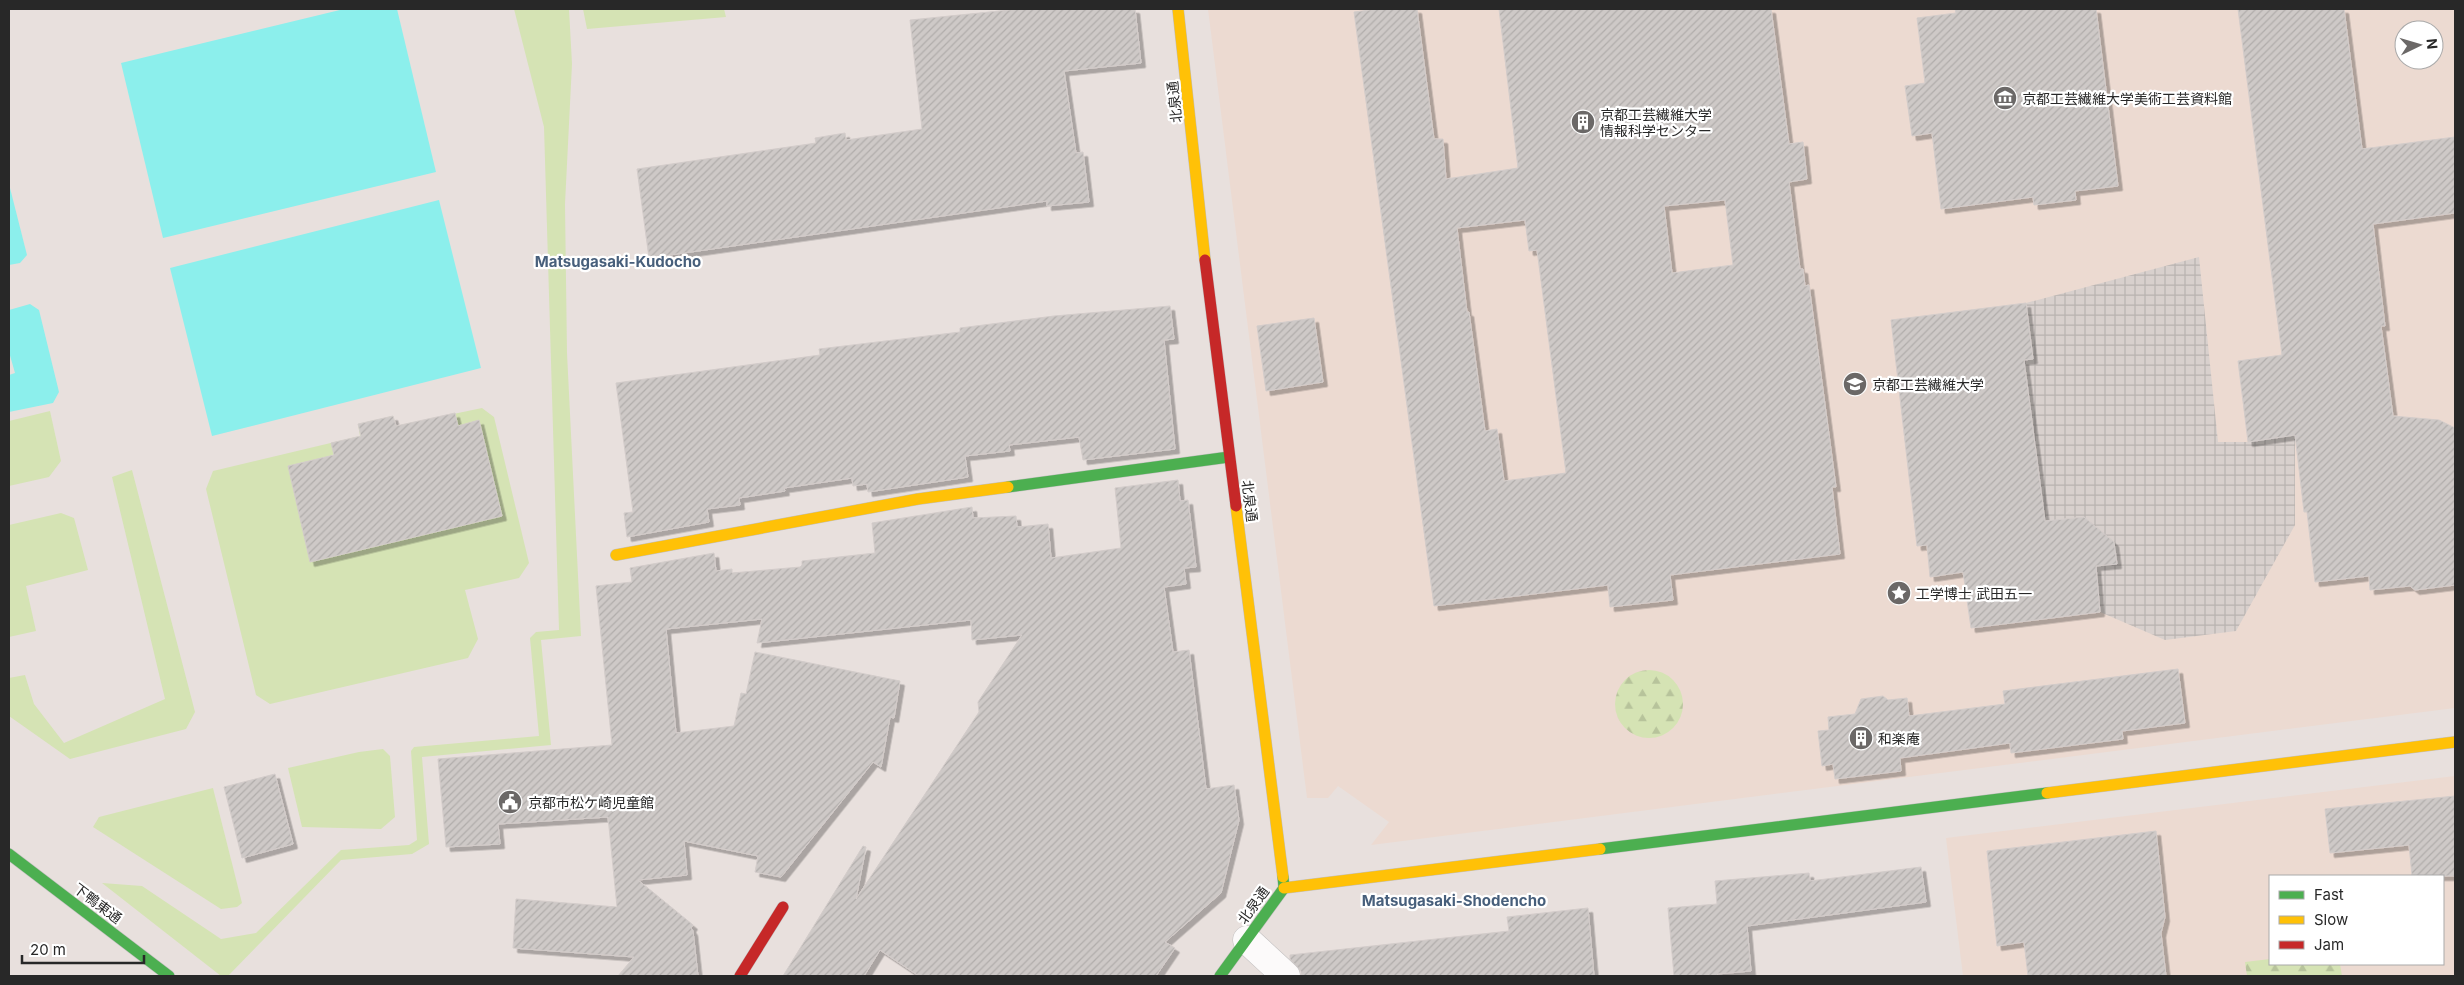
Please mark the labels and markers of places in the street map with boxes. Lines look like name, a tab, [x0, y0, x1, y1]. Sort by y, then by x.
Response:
museum icon: 京都工芸繊維大学美術工芸資料館	[1992, 85, 2018, 111]
place label: 京都工芸繊維大学美術工芸資料館	[2022, 90, 2232, 107]
place label: 京都工芸繊維大学 情報科学センター	[1600, 106, 1712, 139]
building icon: 京都工芸繊維大学 情報科学センター	[1570, 109, 1596, 135]
school or university icon: 京都工芸繊維大学	[1842, 371, 1868, 397]
place label: 京都工芸繊維大学	[1872, 376, 1984, 393]
place icon: 工学博士 武田五一	[1886, 580, 1912, 606]
place label: 工学博士 武田五一	[1916, 585, 2032, 602]
building icon: 和楽庵	[1848, 725, 1874, 751]
place label: 和楽庵	[1878, 730, 1920, 747]
public building icon: 京都市松ケ崎児童館	[497, 789, 523, 815]
place label: 京都市松ケ崎児童館	[528, 794, 654, 811]

